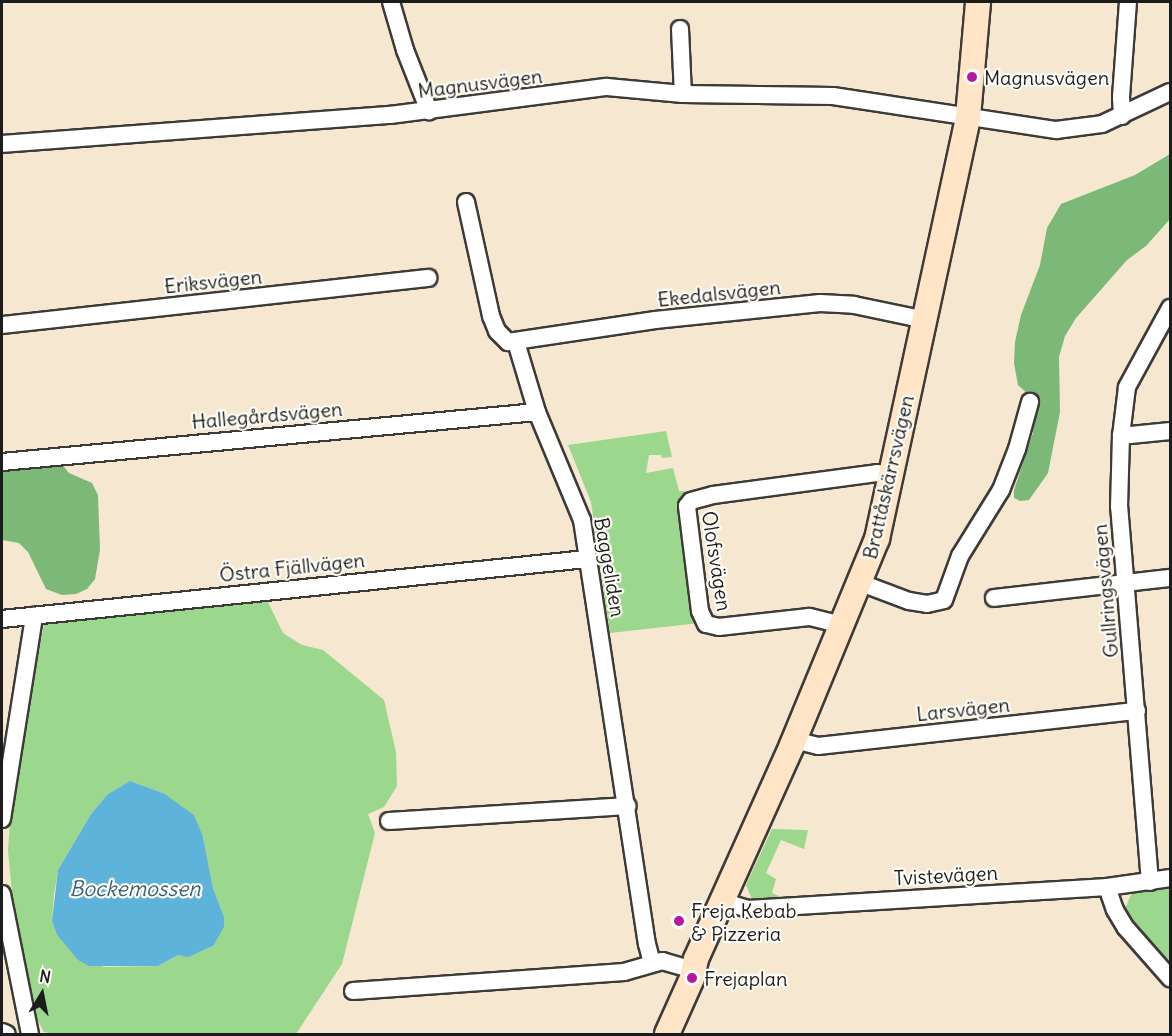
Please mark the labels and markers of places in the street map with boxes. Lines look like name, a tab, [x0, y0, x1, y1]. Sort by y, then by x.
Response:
place label: Magnusvägen	[984, 65, 1109, 89]
marker: Magnusvägen	[965, 70, 979, 84]
place label: Freja Kebab & Pizzeria	[691, 898, 797, 945]
marker: Freja Kebab & Pizzeria	[672, 914, 686, 928]
place label: Frejaplan	[704, 966, 788, 990]
marker: Frejaplan	[685, 971, 699, 985]

